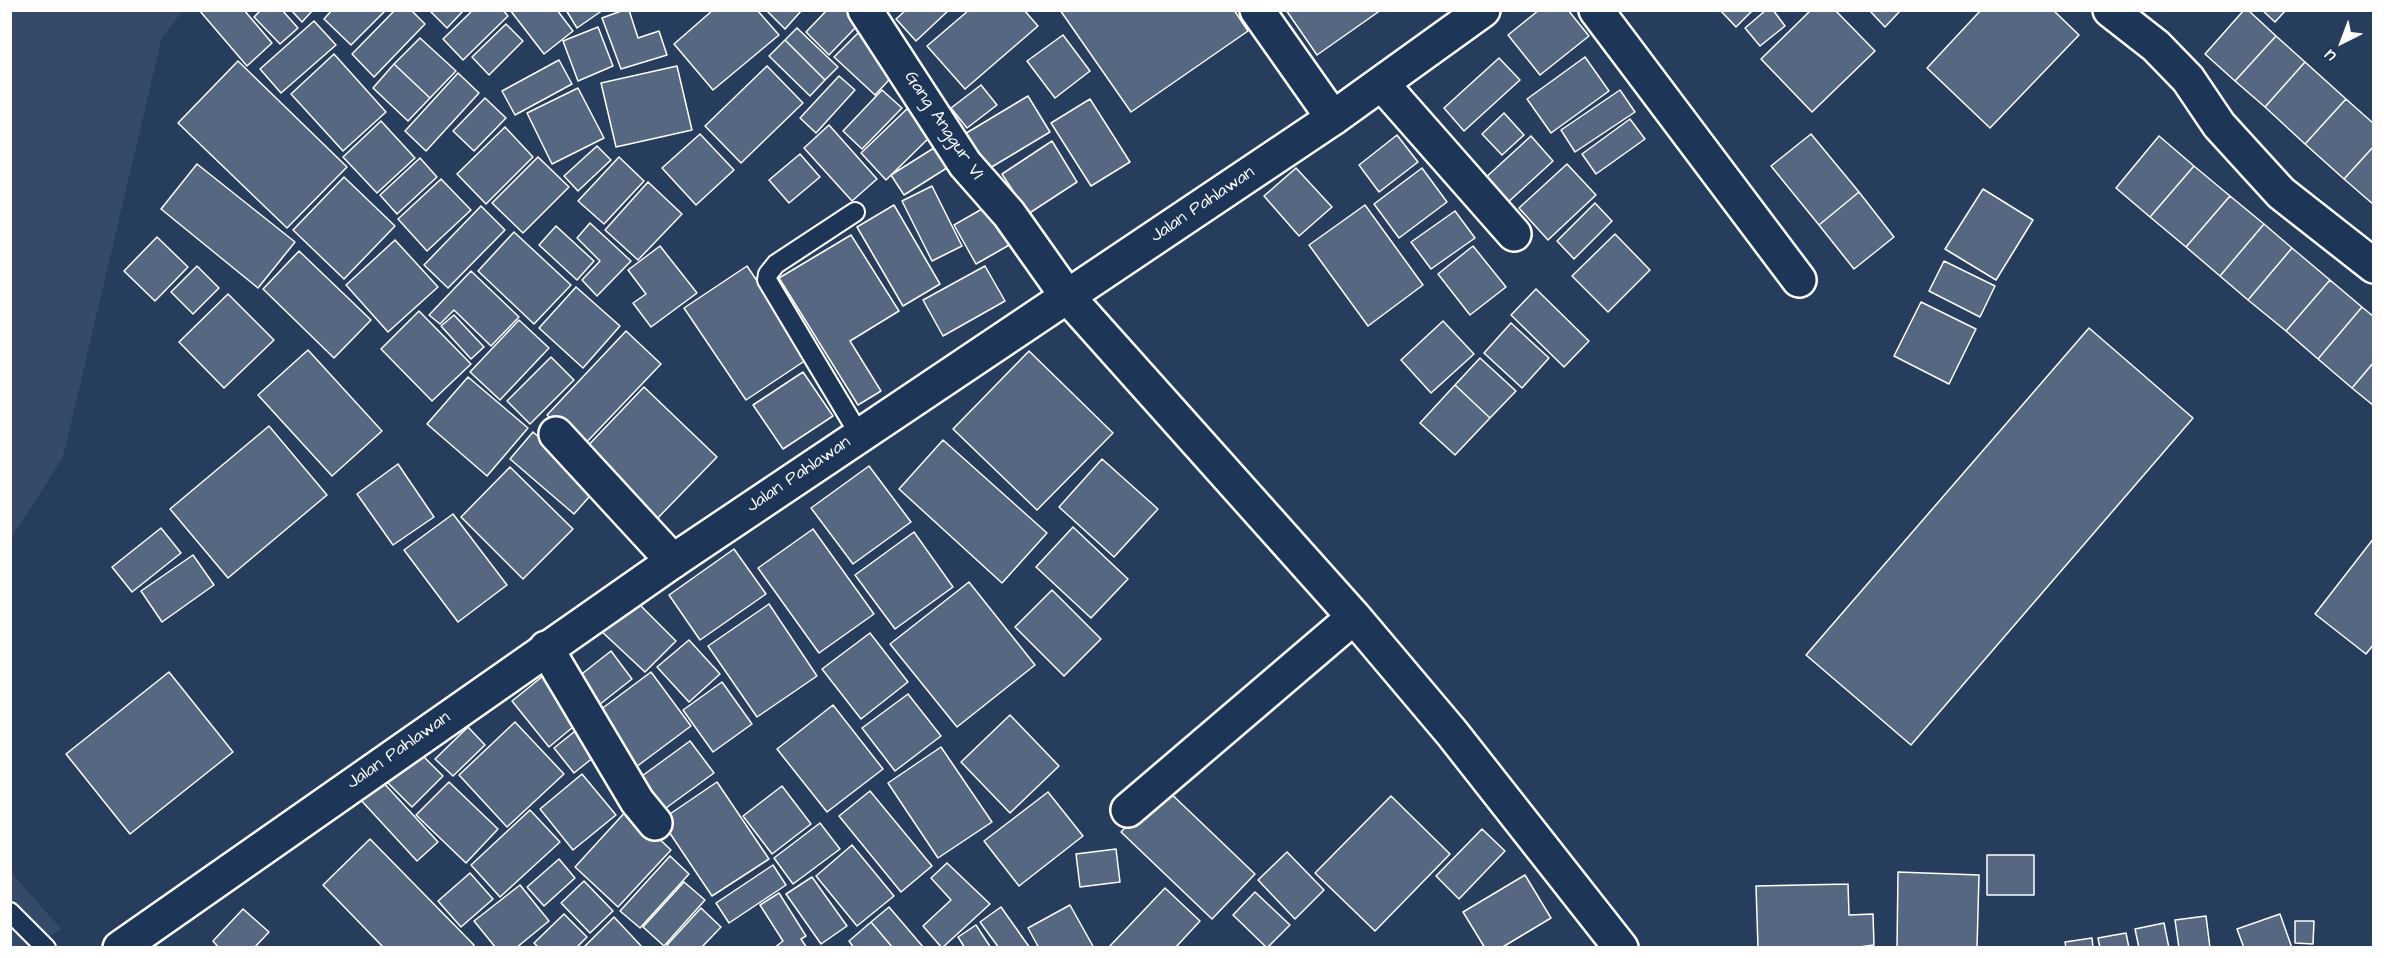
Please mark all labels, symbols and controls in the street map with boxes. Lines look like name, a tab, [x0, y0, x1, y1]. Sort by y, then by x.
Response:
north arrow	[2312, 12, 2372, 72]
text: U	[2319, 44, 2341, 67]
street label: Gang Anggur VI	[899, 68, 987, 184]
street label: Jalan Pahlawan	[1147, 162, 1259, 248]
street label: Jalan Pahlawan	[743, 432, 855, 518]
street label: Jalan Pahlawan	[343, 707, 455, 795]

